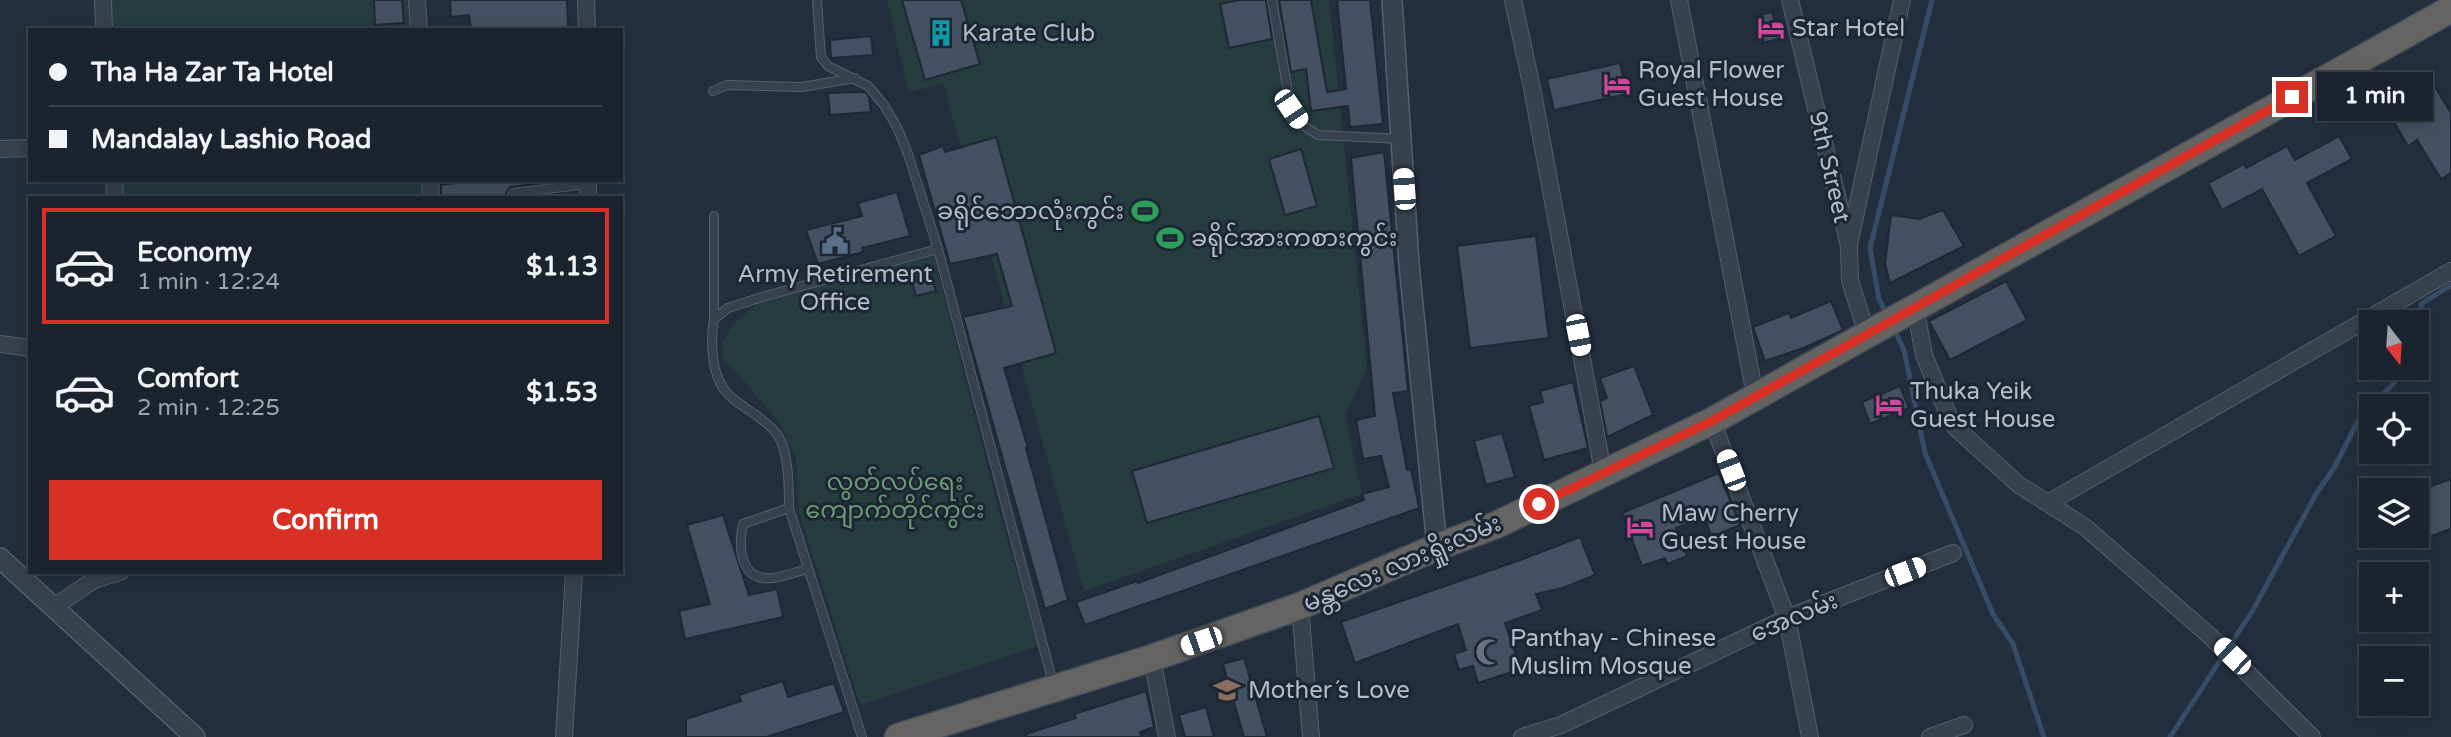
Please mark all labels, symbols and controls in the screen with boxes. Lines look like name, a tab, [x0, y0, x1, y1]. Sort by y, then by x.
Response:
hotel icon: Star Hotel	[1756, 13, 1786, 43]
place label: Star Hotel	[1792, 14, 1905, 43]
building icon: Karate Club	[926, 18, 956, 48]
place label: Karate Club	[962, 19, 1095, 48]
place label: Royal Flower Guest House	[1638, 56, 1785, 113]
text: Tha Ha Zar Ta Hotel	[91, 57, 334, 88]
hotel icon: Royal Flower Guest House	[1602, 69, 1632, 99]
callout: 1 min	[2316, 72, 2432, 122]
route end	[2276, 81, 2308, 113]
text: 1 min	[2344, 82, 2406, 110]
car	[1271, 86, 1312, 132]
street label: 9th Street	[1803, 108, 1856, 226]
text: Mandalay Lashio Road	[91, 124, 371, 155]
car	[1393, 167, 1416, 211]
place label: ခရိုင်ဘောလုံးကွင်း	[937, 195, 1124, 230]
sports icon: ခရိုင်ဘောလုံးကွင်း	[1130, 196, 1160, 226]
place label: ခရိုင်အားကစားကွင်း	[1191, 222, 1397, 257]
sports icon: ခရိုင်အားကစားကွင်း	[1155, 223, 1185, 253]
public building icon: Army Retirement Office	[820, 226, 850, 256]
icon: car	[53, 235, 116, 298]
text: Economy	[137, 237, 252, 268]
text: $1.13	[526, 251, 598, 282]
place label: Army Retirement Office	[737, 260, 933, 317]
text: 1 min · 12:24	[137, 268, 280, 296]
north arrow	[2359, 310, 2429, 380]
map controls	[2359, 310, 2429, 716]
car	[1564, 312, 1593, 358]
icon: car	[53, 361, 116, 424]
text: Comfort	[137, 363, 239, 394]
text: $1.53	[526, 377, 598, 408]
place label: Thuka Yeik Guest House	[1910, 377, 2055, 434]
hotel icon: Thuka Yeik Guest House	[1874, 390, 1904, 420]
text: 2 min · 12:25	[137, 394, 280, 422]
button: locate	[2359, 394, 2429, 464]
car	[1714, 447, 1749, 493]
park label: လွတ်လပ်ရေး ကျောက်တိုင်ကွင်း	[805, 466, 985, 529]
button: layers	[2359, 478, 2429, 548]
button: Confirm	[49, 480, 602, 560]
route start	[1523, 488, 1555, 520]
place label: Maw Cherry Guest House	[1661, 499, 1806, 556]
street label: မန္တလေး လားရှိုးလမ်း	[1298, 507, 1507, 622]
hotel icon: Maw Cherry Guest House	[1625, 512, 1655, 542]
car	[1882, 555, 1929, 589]
button: +	[2359, 562, 2429, 632]
street label: အေလမ်း	[1745, 584, 1842, 649]
car	[1178, 624, 1225, 658]
place label: Panthay - Chinese Muslim Mosque	[1510, 624, 1716, 681]
car	[2210, 634, 2255, 678]
mosque icon: Panthay - Chinese Muslim Mosque	[1474, 637, 1504, 667]
button: −	[2359, 646, 2429, 716]
school or university icon: Mother´s Love	[1212, 675, 1242, 705]
place label: Mother´s Love	[1248, 676, 1410, 705]

